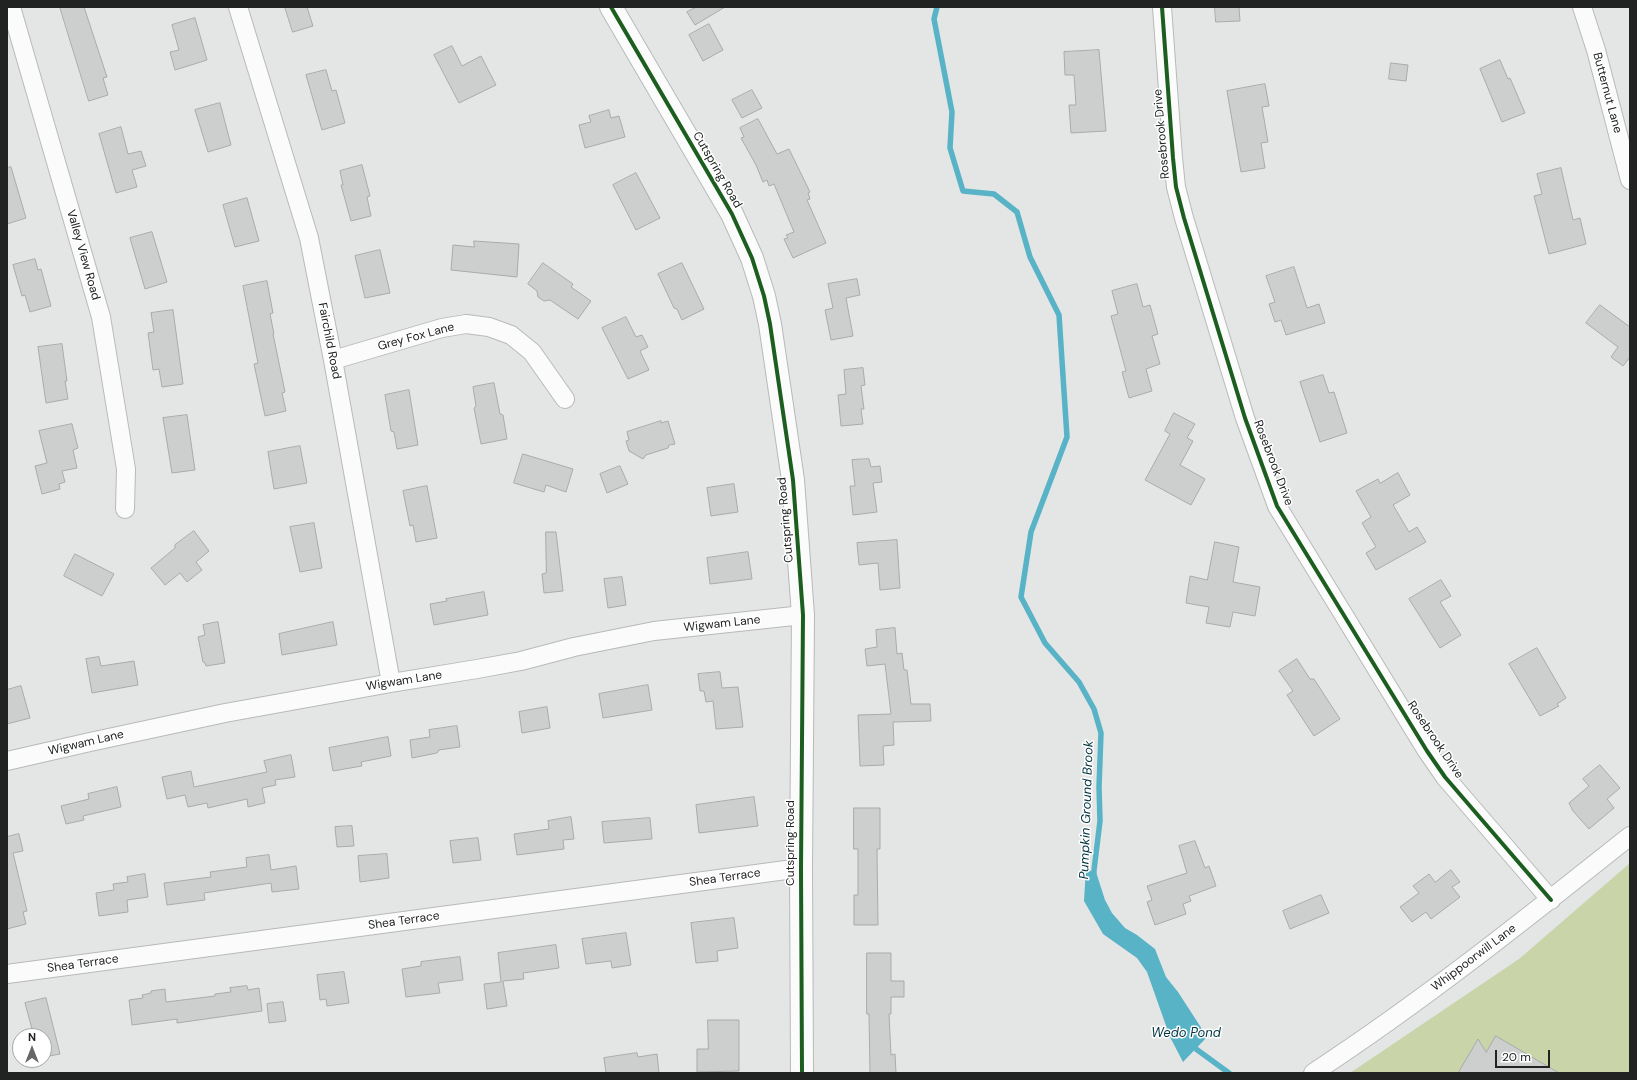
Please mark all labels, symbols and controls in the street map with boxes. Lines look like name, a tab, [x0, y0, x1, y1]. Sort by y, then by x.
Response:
street label: Butternut Lane	[1589, 51, 1625, 135]
street label: Rosebrook Drive	[1151, 88, 1173, 180]
street label: Cutspring Road	[689, 129, 745, 211]
street label: Valley View Road	[63, 208, 103, 302]
street label: Fairchild Road	[315, 302, 343, 380]
street label: Grey Fox Lane	[376, 320, 456, 354]
street label: Rosebrook Drive	[1250, 418, 1296, 508]
street label: Cutspring Road	[775, 477, 797, 563]
street label: Wigwam Lane	[683, 613, 761, 635]
street label: Wigwam Lane	[365, 668, 443, 694]
street label: Rosebrook Drive	[1404, 699, 1466, 781]
street label: Wigwam Lane	[47, 727, 125, 759]
water label: Pumpkin Ground Brook	[1077, 740, 1097, 880]
street label: Cutspring Road	[784, 800, 798, 886]
street label: Shea Terrace	[688, 866, 762, 890]
street label: Shea Terrace	[367, 909, 441, 933]
street label: Whippoorwill Lane	[1429, 921, 1519, 995]
street label: Shea Terrace	[46, 952, 120, 976]
water label: Wedo Pond	[1151, 1026, 1221, 1042]
north arrow	[12, 1028, 52, 1068]
text: N	[28, 1030, 36, 1044]
scale bar	[1497, 1042, 1552, 1068]
text: 20 m	[1502, 1049, 1531, 1065]

